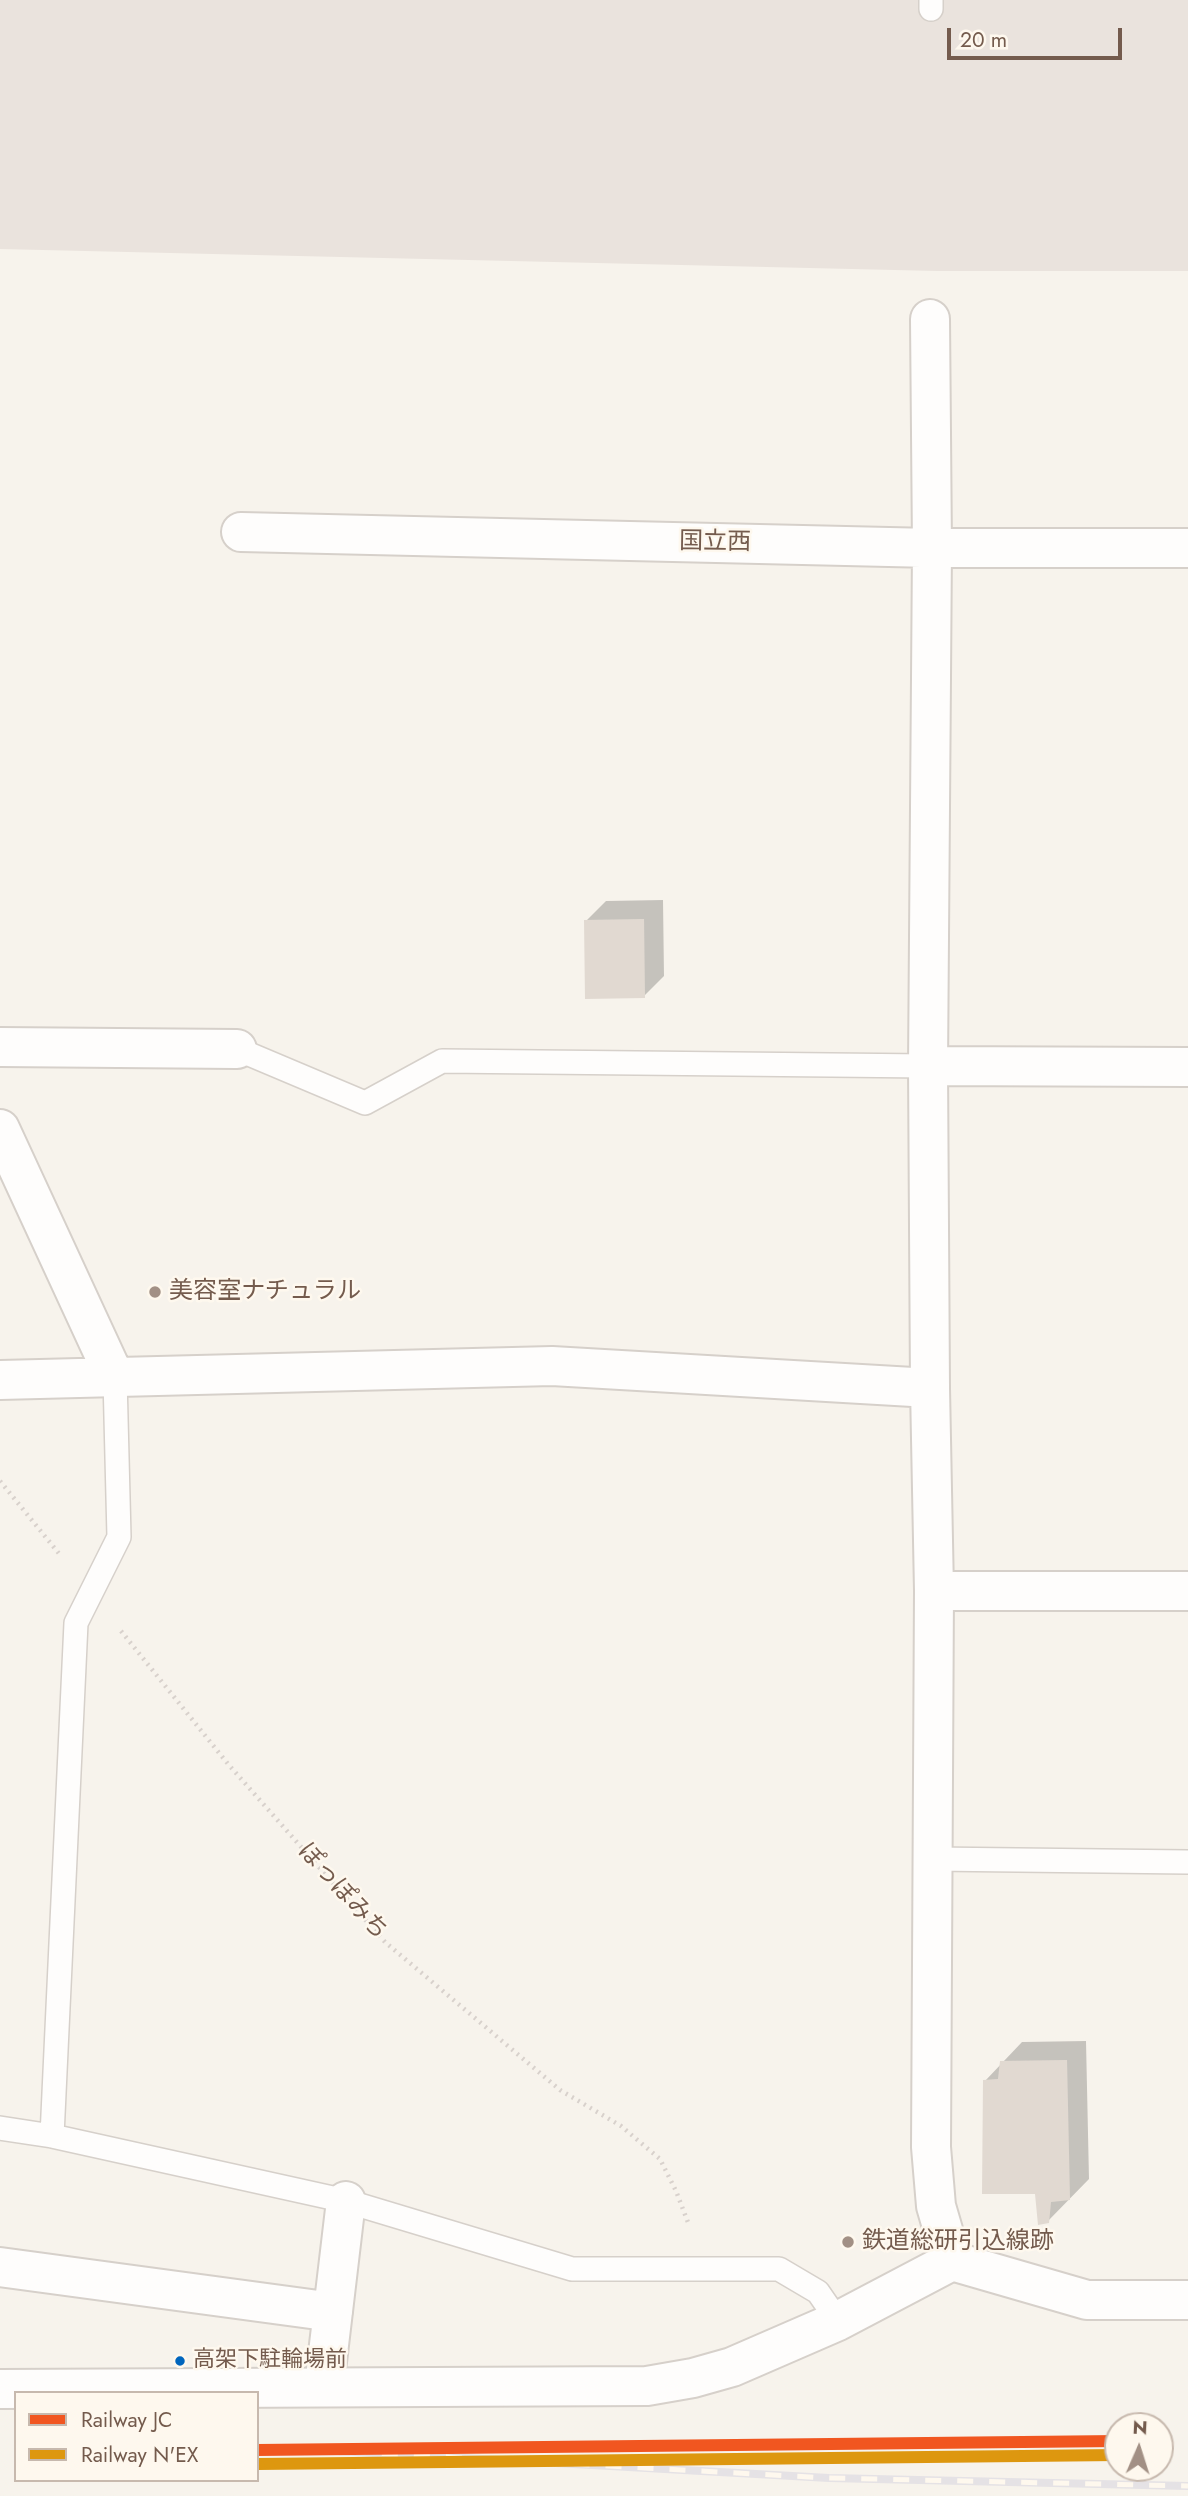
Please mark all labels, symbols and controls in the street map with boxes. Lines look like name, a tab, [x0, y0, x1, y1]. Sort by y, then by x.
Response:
scale bar	[950, 14, 1125, 58]
text: 20 m	[960, 25, 1007, 55]
street label: 国立西	[679, 528, 751, 558]
place label: 美容室ナチュラル	[169, 1278, 361, 1306]
marker: 美容室ナチュラル	[147, 1284, 163, 1300]
street label: ぽっぽみち	[291, 1838, 393, 1946]
place label: 鉄道総研引込線跡	[862, 2228, 1054, 2256]
marker: 鉄道総研引込線跡	[840, 2234, 856, 2250]
place label: 高架下駐輪場前	[193, 2348, 347, 2374]
marker: 高架下駐輪場前	[173, 2354, 187, 2368]
legend	[14, 2391, 259, 2482]
text: Railway JC	[81, 2405, 172, 2435]
north arrow	[1104, 2412, 1174, 2482]
text: N	[1132, 2414, 1148, 2441]
text: Railway N'EX	[81, 2440, 198, 2470]

